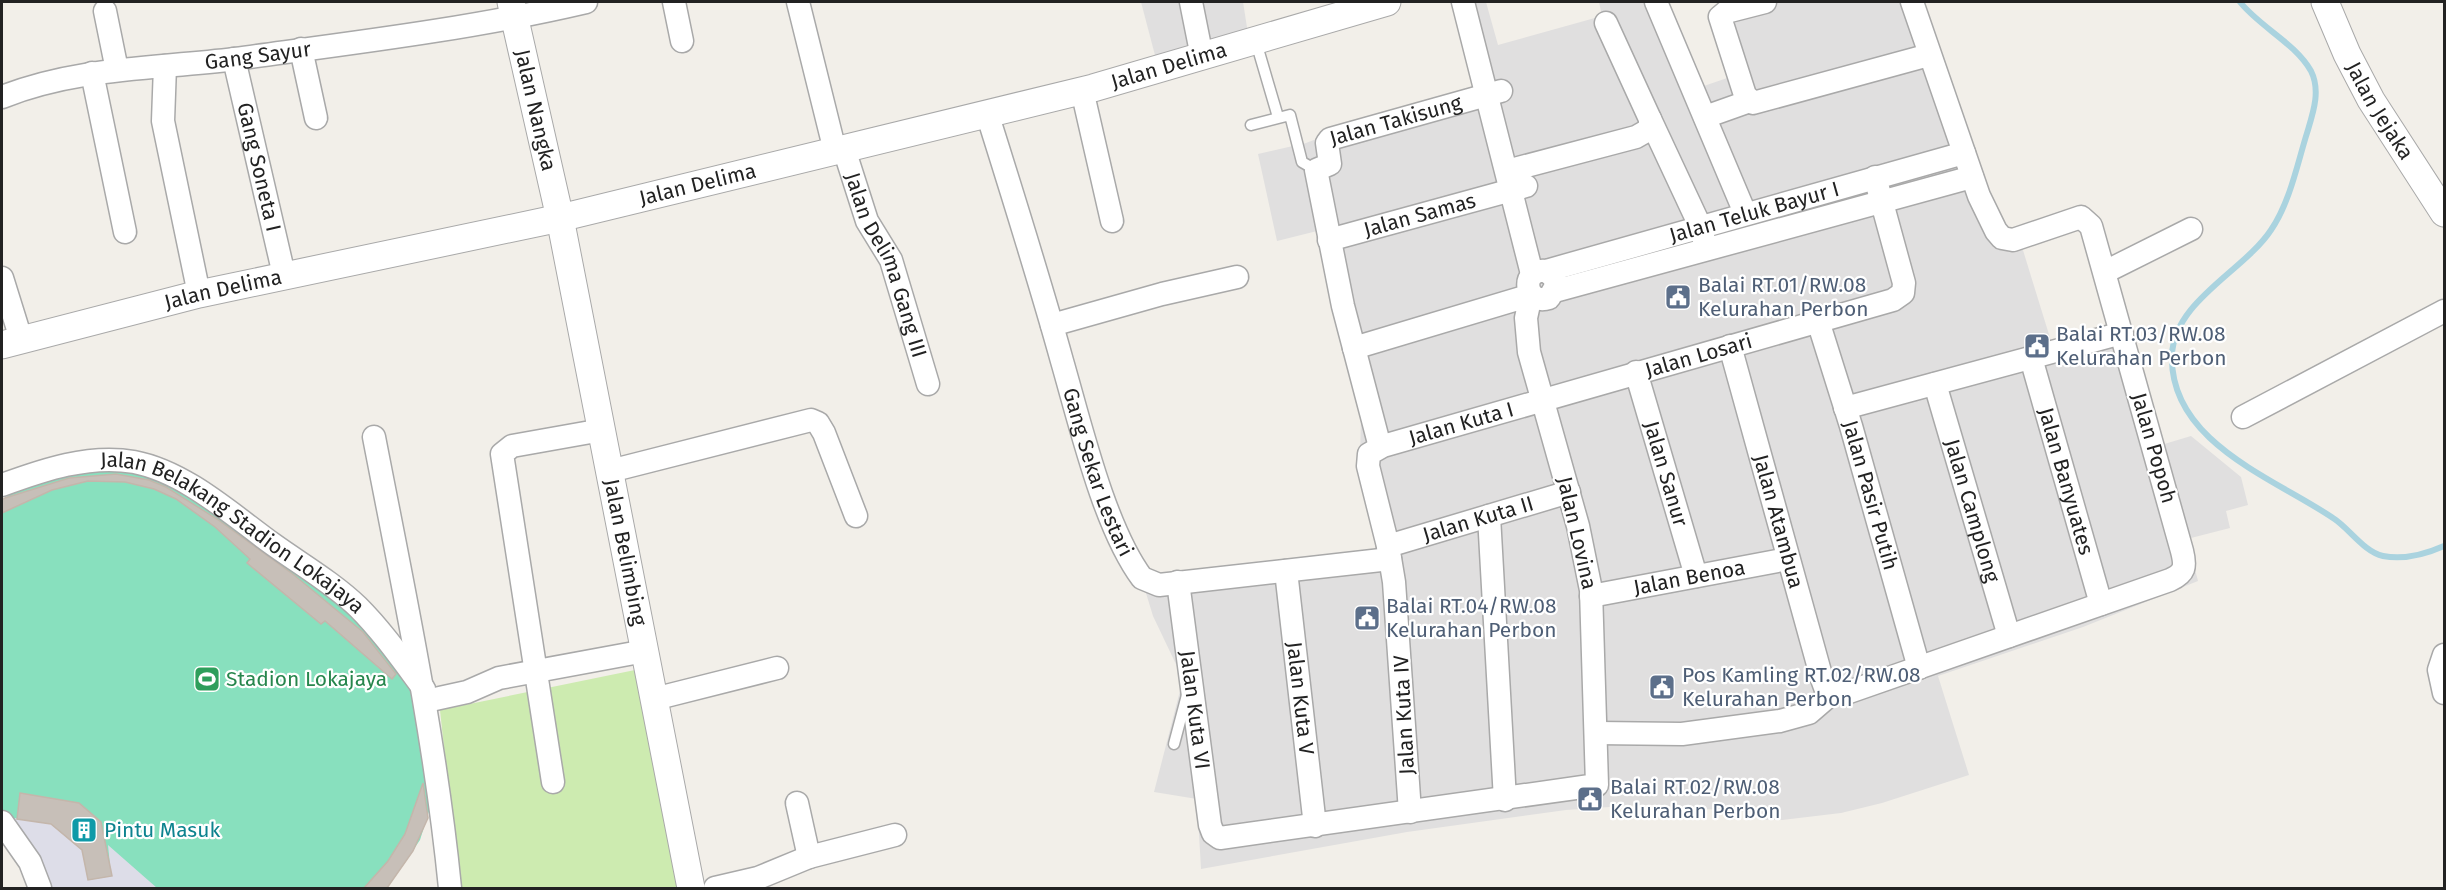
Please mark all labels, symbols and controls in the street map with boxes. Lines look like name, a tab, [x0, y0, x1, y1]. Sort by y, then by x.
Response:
street label: Gang Sayur	[204, 36, 312, 75]
street label: Jalan Delima	[1108, 37, 1230, 95]
street label: Jalan Nangka	[509, 47, 562, 174]
street label: Jalan Jejaka	[2340, 57, 2419, 165]
street label: Jalan Takisung	[1326, 90, 1465, 152]
street label: Gang Soneta I	[232, 100, 287, 234]
street label: Jalan Delima	[636, 158, 759, 211]
street label: Jalan Delima Gang III	[839, 169, 932, 361]
street label: Jalan Teluk Bayur I	[1666, 176, 1842, 249]
street label: Jalan Samas	[1361, 187, 1479, 243]
street label: Jalan Delima	[162, 264, 284, 315]
place label: Balai RT.01/RW.08 Kelurahan Perbon	[1698, 272, 1868, 322]
public building icon: Balai RT.01/RW.08 Kelurahan Perbon	[1663, 282, 1693, 312]
place label: Balai RT.03/RW.08 Kelurahan Perbon	[2056, 321, 2226, 371]
street label: Jalan Losari	[1642, 328, 1755, 383]
public building icon: Balai RT.03/RW.08 Kelurahan Perbon	[2022, 331, 2052, 361]
street label: Gang Sekar Lestari	[1057, 385, 1139, 561]
street label: Jalan Popoh	[2126, 390, 2182, 506]
street label: Jalan Kuta I	[1406, 396, 1517, 451]
street label: Jalan Banyuates	[2033, 404, 2099, 558]
street label: Jalan Pasir Putih	[1837, 417, 1904, 573]
street label: Jalan Sanur	[1638, 418, 1694, 529]
street label: Jalan Camplong	[1939, 436, 2006, 585]
street label: Jalan Belakang Stadion Lokajaya	[100, 447, 370, 619]
street label: Jalan Atambua	[1748, 451, 1809, 591]
street label: Jalan Lovina	[1551, 474, 1603, 592]
street label: Jalan Belimbing	[598, 477, 652, 628]
street label: Jalan Kuta II	[1420, 490, 1537, 548]
street label: Jalan Benoa	[1631, 554, 1747, 601]
place label: Balai RT.04/RW.08 Kelurahan Perbon	[1386, 593, 1557, 643]
public building icon: Balai RT.04/RW.08 Kelurahan Perbon	[1352, 603, 1382, 633]
street label: Jalan Kuta V	[1281, 640, 1320, 756]
street label: Jalan Kuta VI	[1174, 649, 1216, 771]
street label: Jalan Kuta IV	[1388, 654, 1420, 775]
place label: Pos Kamling RT.02/RW.08 Kelurahan Perbon	[1682, 662, 1921, 712]
sports icon: Stadion Lokajaya	[192, 664, 222, 694]
place label: Stadion Lokajaya	[226, 666, 387, 692]
public building icon: Pos Kamling RT.02/RW.08 Kelurahan Perbon	[1647, 672, 1677, 702]
place label: Balai RT.02/RW.08 Kelurahan Perbon	[1610, 774, 1780, 824]
public building icon: Balai RT.02/RW.08 Kelurahan Perbon	[1575, 784, 1605, 814]
building icon: Pintu Masuk	[69, 815, 99, 845]
place label: Pintu Masuk	[104, 817, 220, 843]

